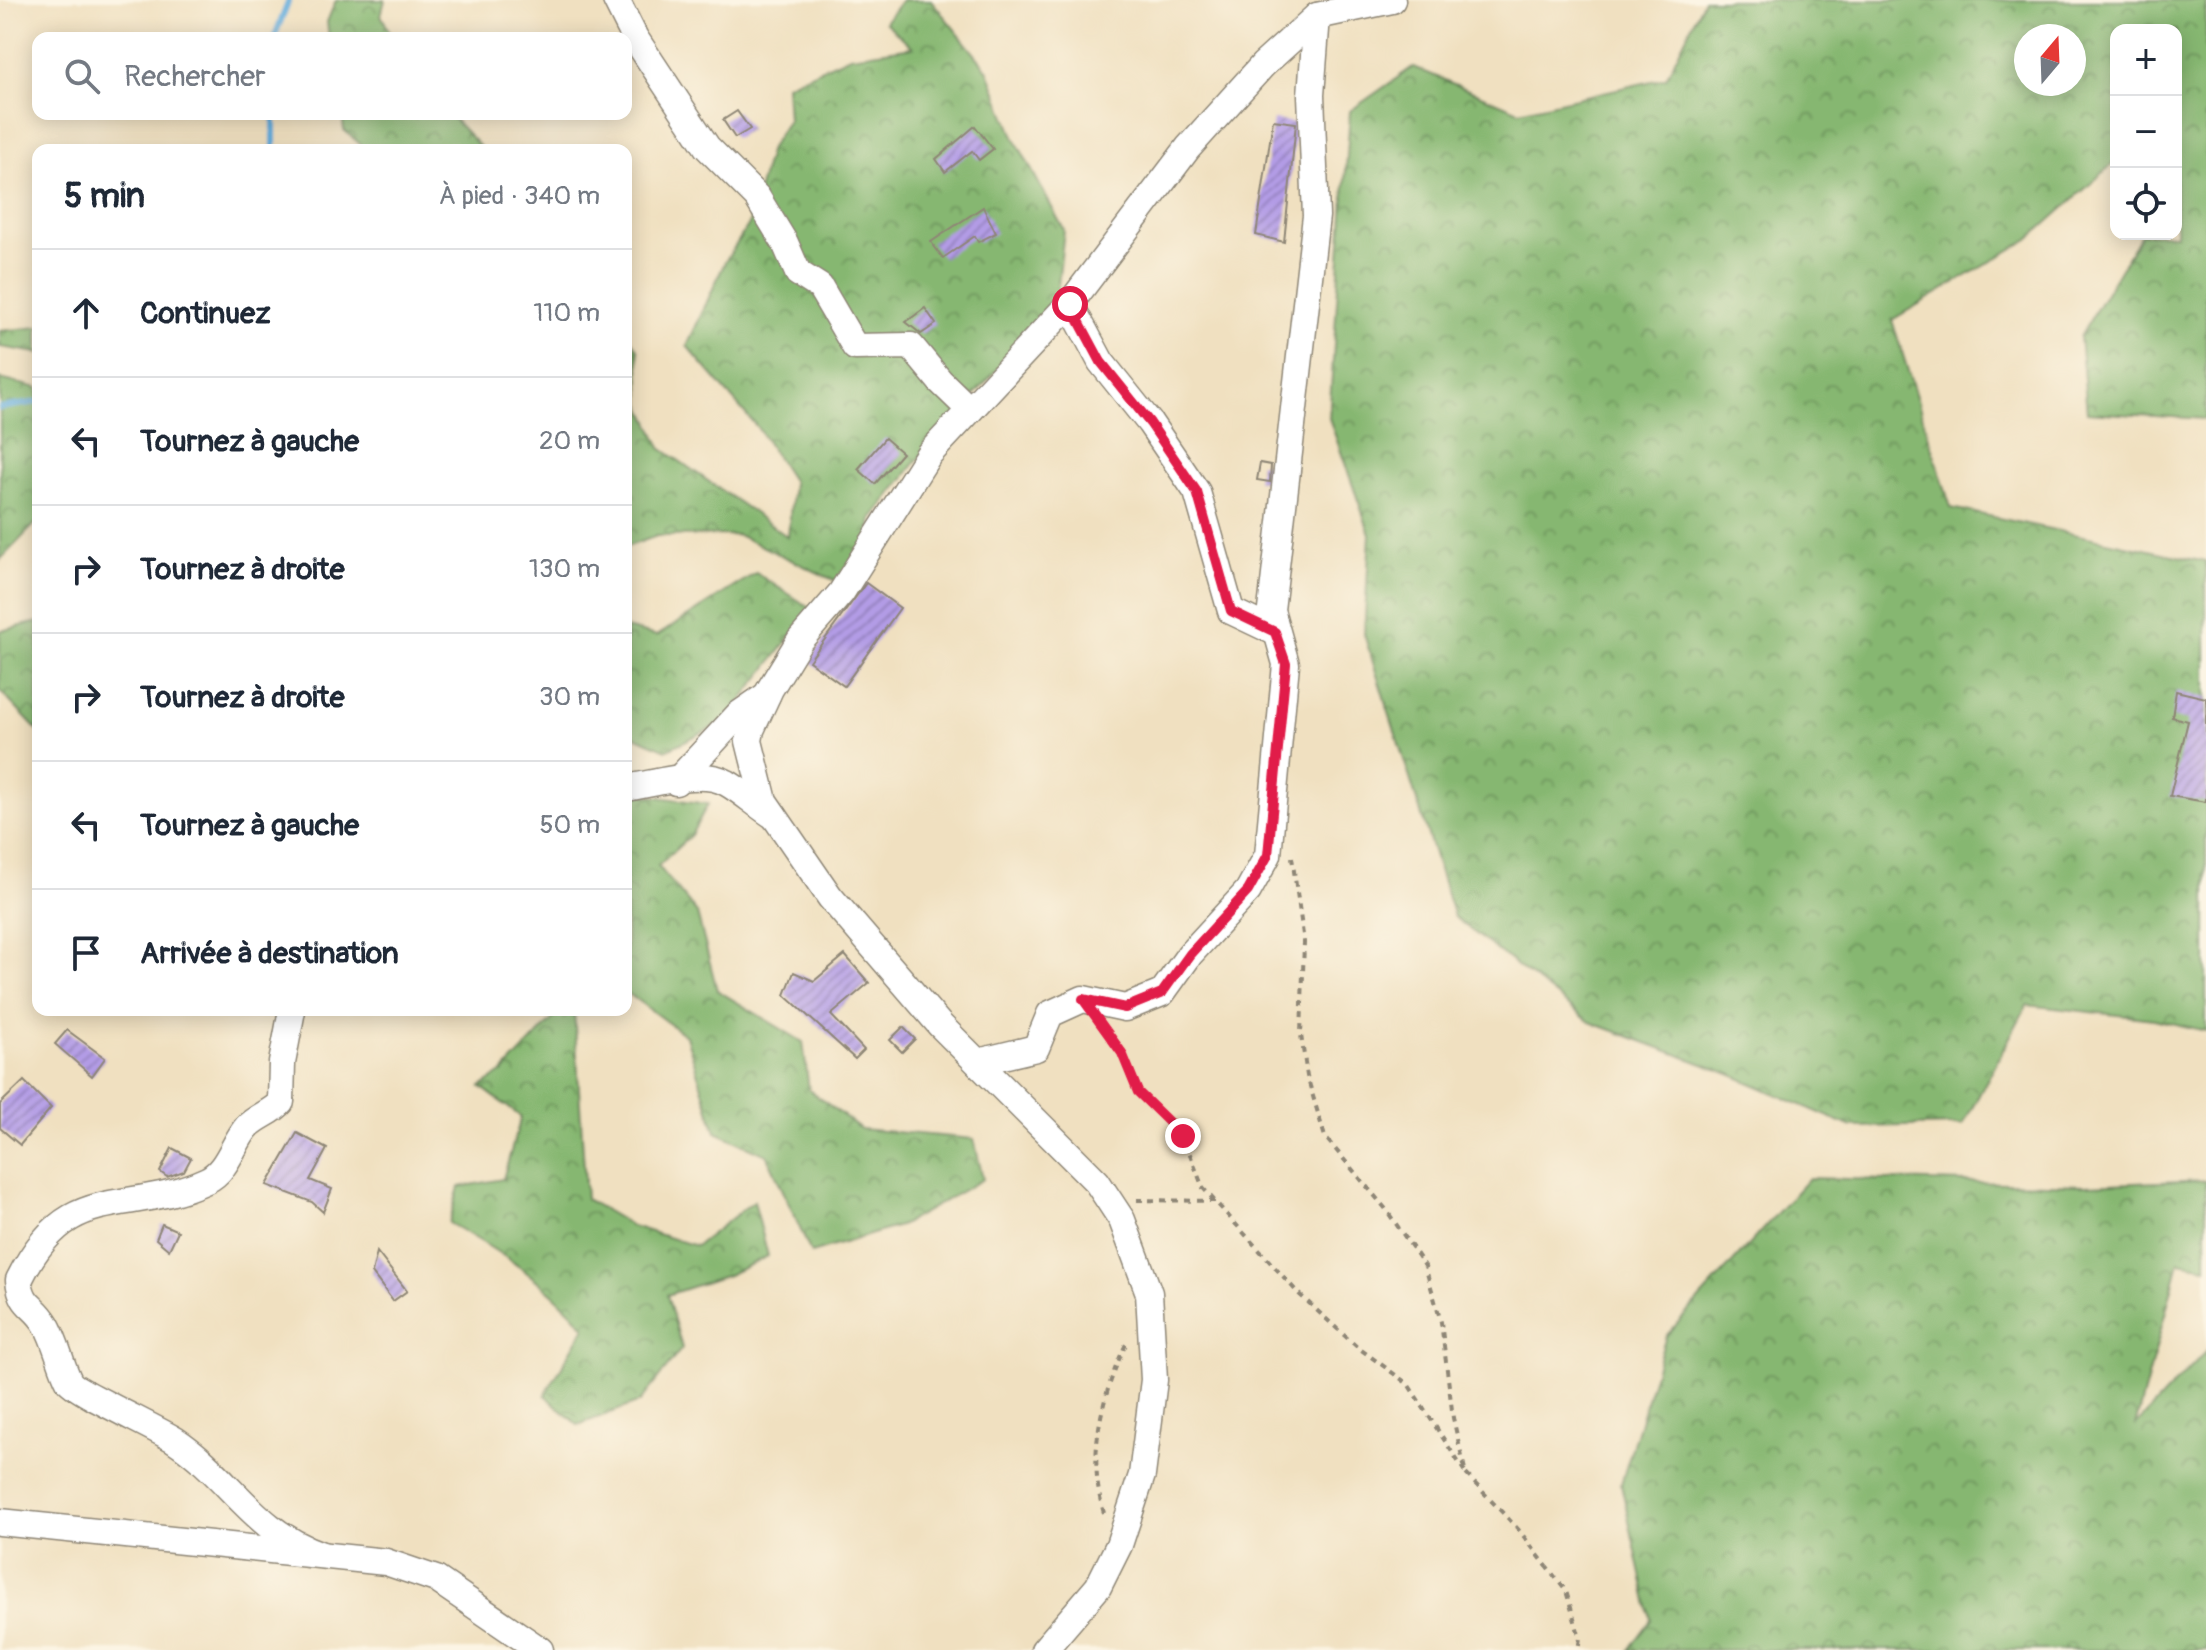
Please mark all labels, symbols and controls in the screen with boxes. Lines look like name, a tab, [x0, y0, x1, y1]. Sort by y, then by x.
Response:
north arrow	[2014, 24, 2086, 96]
map controls	[2110, 24, 2182, 240]
button: +	[2110, 24, 2182, 96]
search box	[32, 32, 632, 120]
icon: search	[60, 54, 104, 98]
text: Rechercher	[124, 58, 266, 95]
button: −	[2110, 96, 2182, 168]
button: locate	[2110, 168, 2182, 240]
text: 5 min	[64, 175, 145, 218]
text: À pied · 340 m	[439, 180, 600, 212]
route start	[1052, 286, 1088, 322]
icon: ahead	[64, 291, 108, 335]
text: Continuez	[140, 295, 271, 332]
text: 110 m	[533, 297, 600, 329]
icon: left	[64, 419, 108, 463]
text: Tournez à gauche	[140, 423, 359, 460]
text: 20 m	[539, 425, 600, 457]
icon: right	[64, 547, 108, 591]
text: Tournez à droite	[140, 551, 344, 588]
text: 130 m	[529, 553, 600, 585]
icon: right	[64, 675, 108, 719]
text: Tournez à droite	[140, 679, 344, 716]
text: 30 m	[539, 681, 600, 713]
icon: left	[64, 803, 108, 847]
text: Tournez à gauche	[140, 807, 359, 844]
text: 50 m	[539, 809, 600, 841]
icon: arrive	[64, 931, 108, 975]
text: Arrivée à destination	[140, 935, 399, 972]
route end	[1165, 1118, 1201, 1154]

